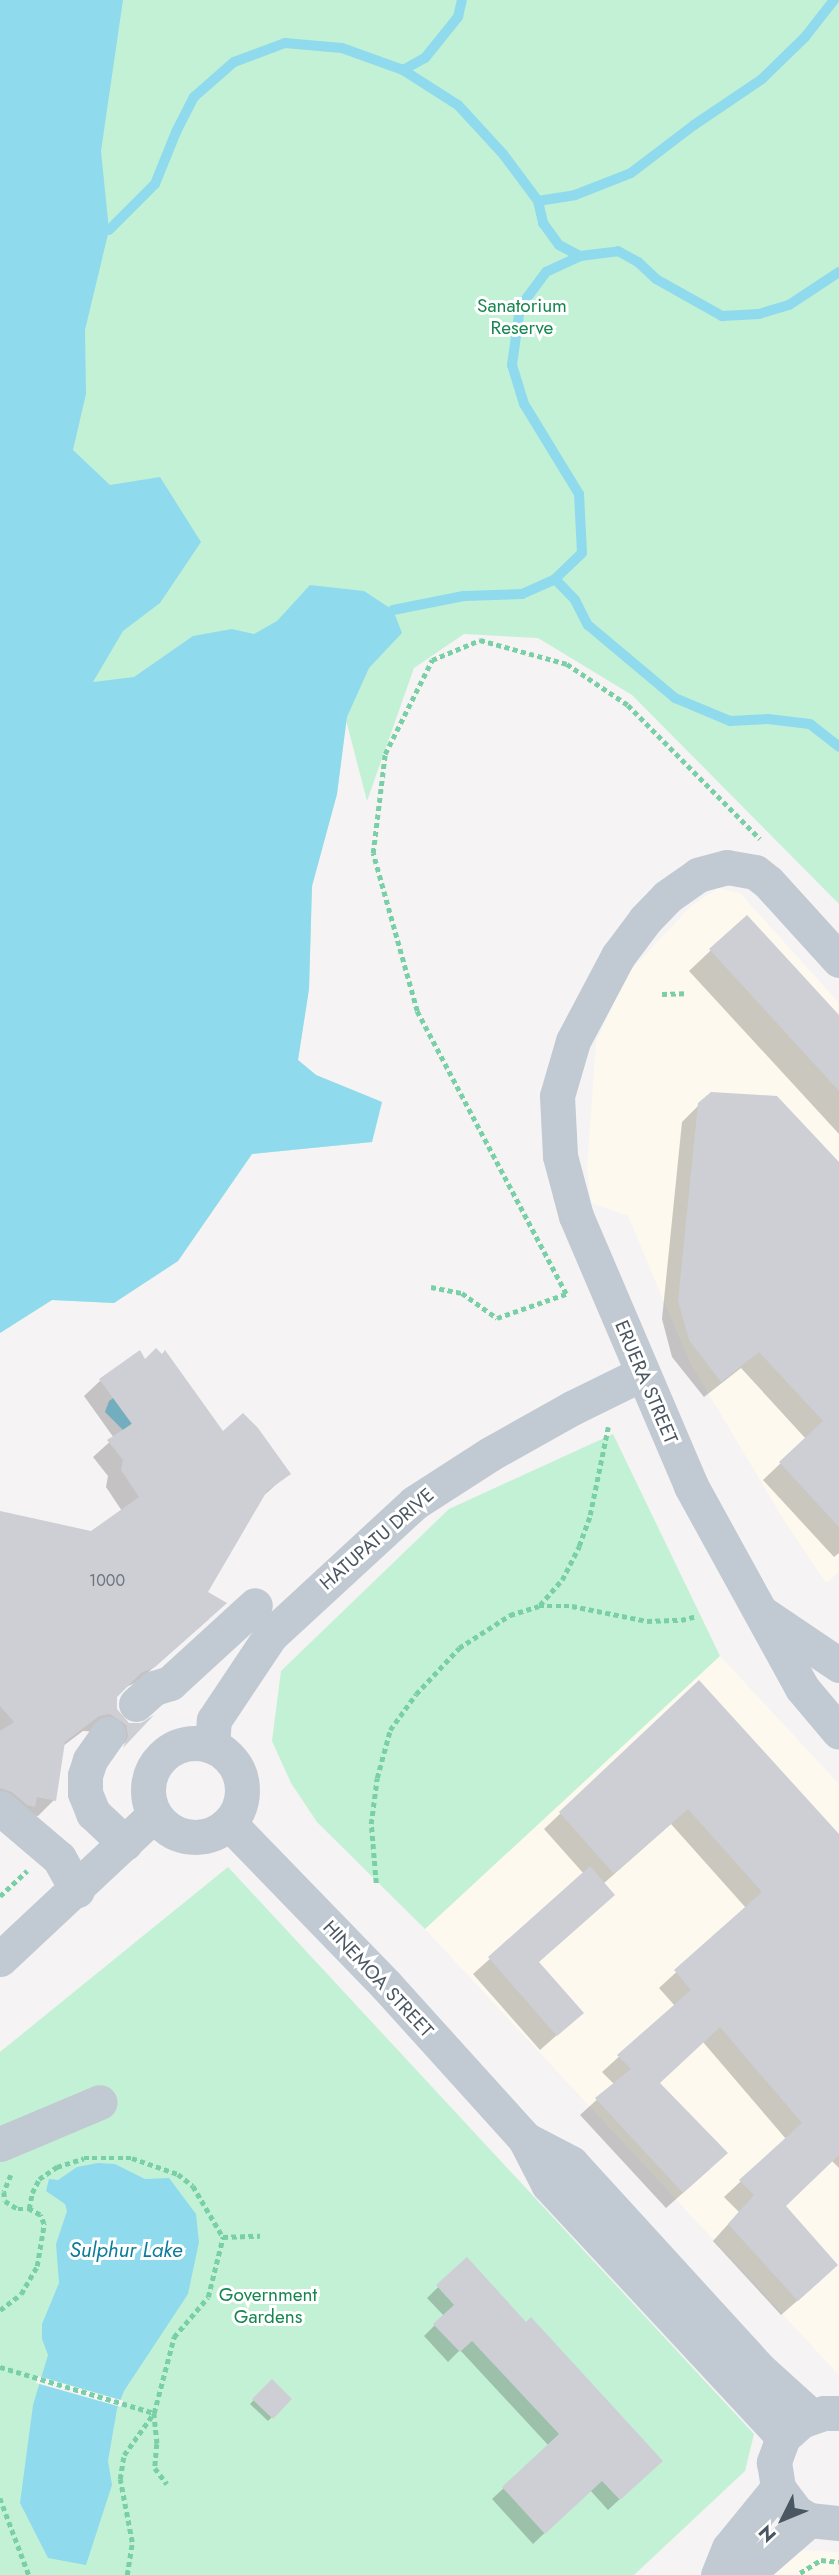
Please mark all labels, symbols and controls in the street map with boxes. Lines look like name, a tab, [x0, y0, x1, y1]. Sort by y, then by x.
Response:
park label: Sanatorium Reserve	[477, 295, 567, 339]
street label: ERUERA STREET	[610, 1317, 682, 1447]
street label: HATUPATU DRIVE	[315, 1483, 439, 1595]
house number: 1000	[89, 1571, 125, 1591]
street label: HINEMOA STREET	[318, 1916, 438, 2042]
water label: Sulphur Lake	[70, 2237, 182, 2263]
park label: Government Gardens	[219, 2284, 317, 2328]
north arrow	[748, 2484, 818, 2554]
text: N	[752, 2519, 782, 2548]

